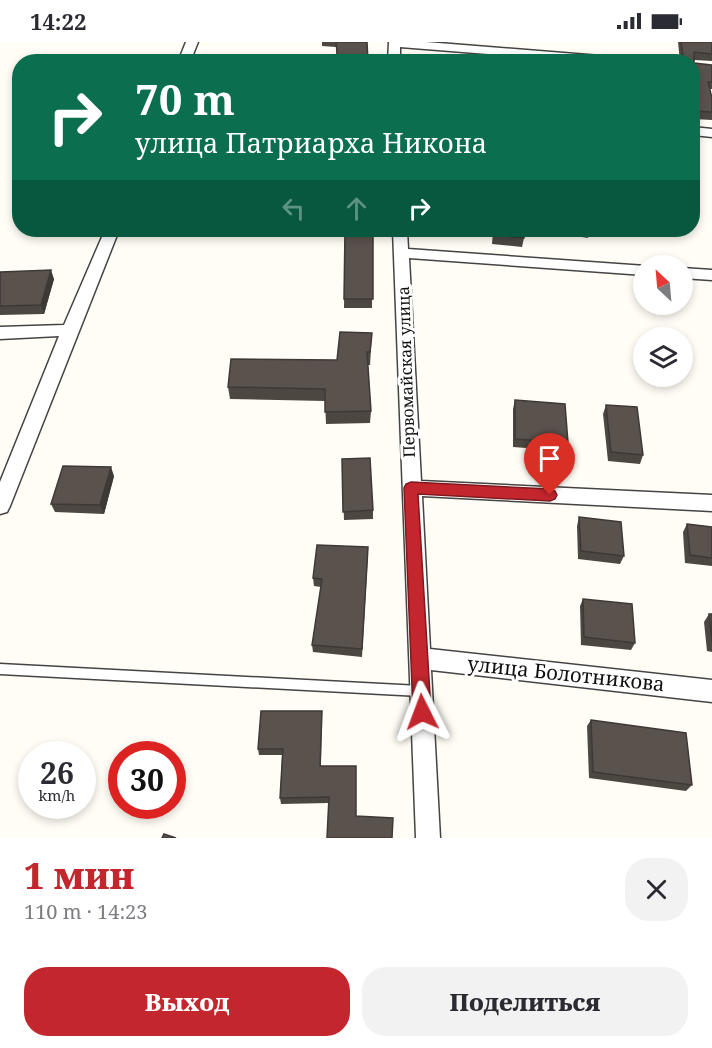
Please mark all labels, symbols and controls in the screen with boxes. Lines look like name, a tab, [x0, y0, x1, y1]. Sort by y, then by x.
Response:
text: 14:22	[30, 6, 86, 36]
text: 70 m	[135, 70, 235, 127]
icon: right	[36, 78, 114, 156]
text: улица Патриарха Никона	[135, 124, 487, 161]
icon: left	[277, 192, 310, 225]
icon: ahead	[340, 192, 373, 225]
icon: right	[403, 192, 436, 225]
north arrow	[633, 255, 693, 315]
map controls	[633, 255, 693, 387]
street label: Первомайская улица	[392, 286, 420, 458]
button: layers	[633, 327, 693, 387]
pin	[524, 433, 575, 495]
icon: arrive	[533, 442, 566, 475]
street label: улица Болотникова	[466, 650, 666, 697]
position arrow	[390, 680, 454, 744]
speed limit sign: 30	[108, 741, 186, 819]
text: 26	[40, 752, 74, 793]
text: km/h	[39, 785, 75, 805]
text: 1 мин	[24, 851, 134, 900]
button: close	[625, 858, 688, 921]
text: 110 m · 14:23	[24, 898, 147, 925]
button: Выход	[24, 967, 350, 1036]
button: Поделиться	[362, 967, 688, 1036]

